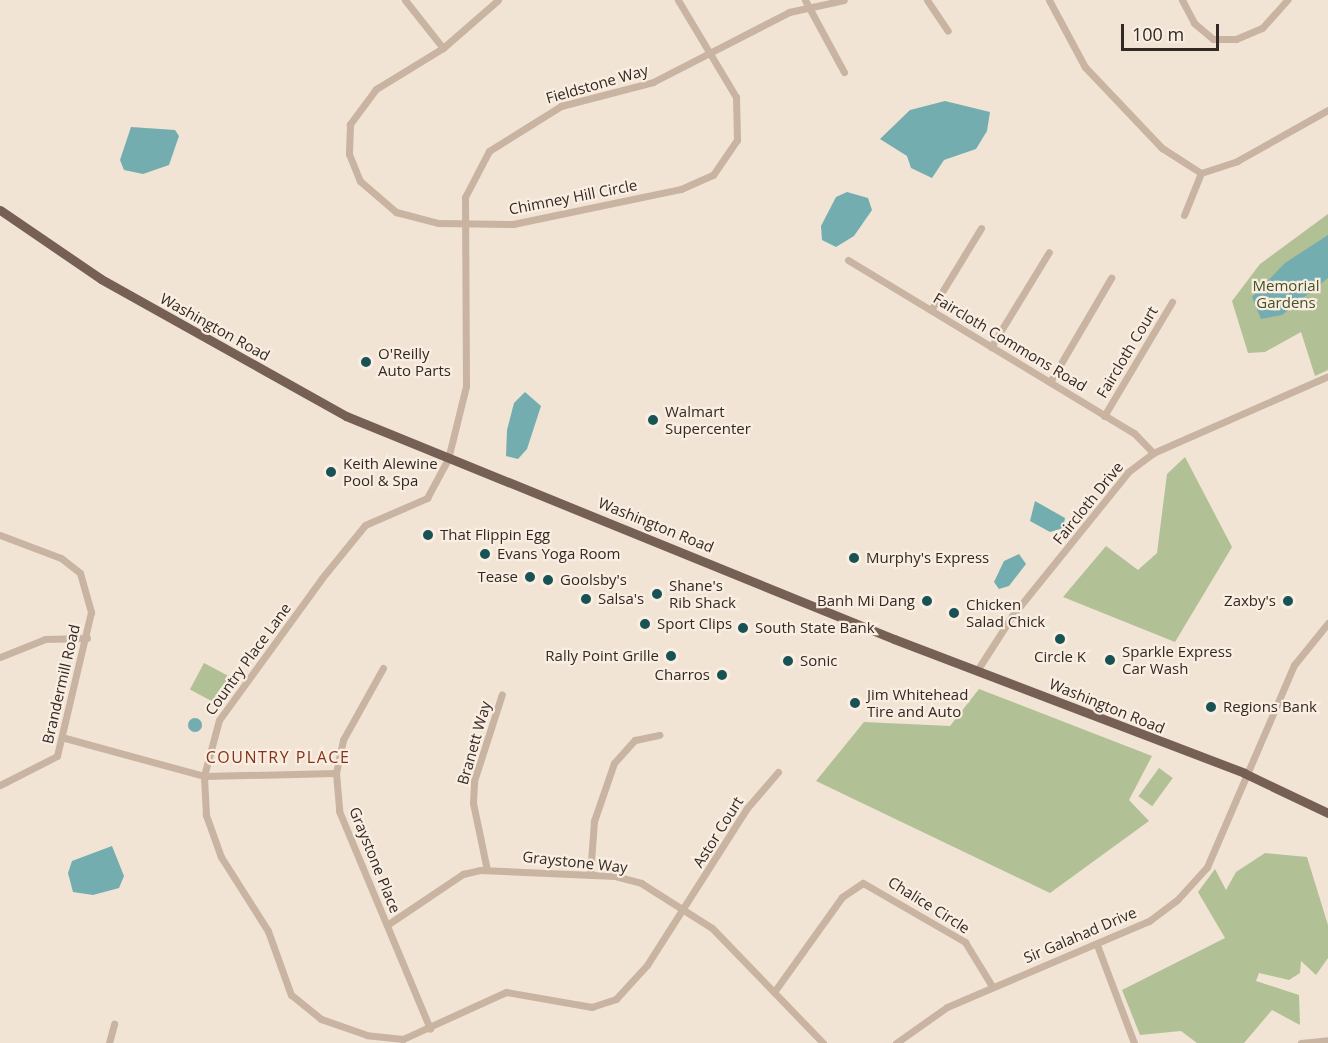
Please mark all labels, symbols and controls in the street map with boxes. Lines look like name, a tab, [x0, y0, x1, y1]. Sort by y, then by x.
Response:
scale bar	[1124, 12, 1222, 50]
text: 100 m	[1132, 22, 1184, 46]
street label: Fieldstone Way	[544, 61, 650, 107]
street label: Chimney Hill Circle	[507, 176, 639, 218]
park label: Memorial Gardens	[1253, 276, 1319, 311]
street label: Washington Road	[157, 289, 273, 365]
street label: Faircloth Commons Road	[930, 289, 1090, 395]
street label: Faircloth Court	[1093, 303, 1161, 401]
place label: O'Reilly Auto Parts	[378, 344, 451, 379]
marker: O'Reilly Auto Parts	[359, 355, 373, 369]
place label: Walmart Supercenter	[665, 402, 751, 437]
marker: Walmart Supercenter	[646, 413, 660, 427]
place label: Keith Alewine Pool & Spa	[343, 454, 438, 489]
street label: Faircloth Drive	[1049, 458, 1127, 548]
marker: Keith Alewine Pool & Spa	[324, 465, 338, 479]
street label: Washington Road	[596, 494, 716, 556]
place label: That Flippin Egg	[440, 526, 550, 544]
marker: That Flippin Egg	[421, 528, 435, 542]
place label: Evans Yoga Room	[497, 545, 620, 563]
marker: Evans Yoga Room	[478, 547, 492, 561]
place label: Murphy's Express	[866, 549, 989, 567]
marker: Murphy's Express	[847, 551, 861, 565]
place label: Tease	[477, 568, 518, 586]
marker: Tease	[523, 570, 537, 584]
place label: Goolsby's	[560, 571, 627, 589]
marker: Goolsby's	[541, 573, 555, 587]
place label: Shane's Rib Shack	[669, 576, 736, 611]
marker: Shane's Rib Shack	[650, 587, 664, 601]
place label: Salsa's	[598, 590, 644, 608]
marker: Salsa's	[579, 592, 593, 606]
place label: Banh Mi Dang	[817, 592, 915, 610]
place label: Zaxby's	[1224, 592, 1276, 610]
marker: Banh Mi Dang	[920, 594, 934, 608]
marker: Zaxby's	[1281, 594, 1295, 608]
place label: Chicken Salad Chick	[966, 595, 1045, 630]
street label: Country Place Lane	[201, 599, 295, 719]
marker: Chicken Salad Chick	[947, 606, 961, 620]
place label: Sport Clips	[657, 615, 732, 633]
marker: Sport Clips	[638, 617, 652, 631]
place label: South State Bank	[755, 619, 875, 637]
marker: South State Bank	[736, 621, 750, 635]
street label: Brandermill Road	[39, 623, 83, 745]
marker: Circle K	[1053, 632, 1067, 646]
place label: Sparkle Express Car Wash	[1122, 642, 1232, 677]
place label: Rally Point Grille	[545, 647, 659, 665]
place label: Circle K	[1034, 648, 1086, 666]
marker: Rally Point Grille	[664, 649, 678, 663]
place label: Sonic	[800, 652, 837, 670]
marker: Sparkle Express Car Wash	[1103, 653, 1117, 667]
marker: Sonic	[781, 654, 795, 668]
place label: Charros	[655, 666, 710, 684]
marker: Charros	[715, 668, 729, 682]
street label: Washington Road	[1047, 675, 1167, 737]
place label: Jim Whitehead Tire and Auto	[867, 685, 968, 720]
marker: Jim Whitehead Tire and Auto	[848, 696, 862, 710]
place label: Regions Bank	[1223, 698, 1317, 716]
street label: Branett Way	[453, 699, 495, 787]
marker: Regions Bank	[1204, 700, 1218, 714]
district label: COUNTRY PLACE	[206, 747, 350, 767]
street label: Astor Court	[689, 793, 747, 871]
street label: Graystone Place	[346, 804, 404, 916]
street label: Graystone Way	[522, 848, 628, 876]
street label: Chalice Circle	[885, 873, 973, 937]
street label: Sir Galahad Drive	[1021, 903, 1139, 967]

